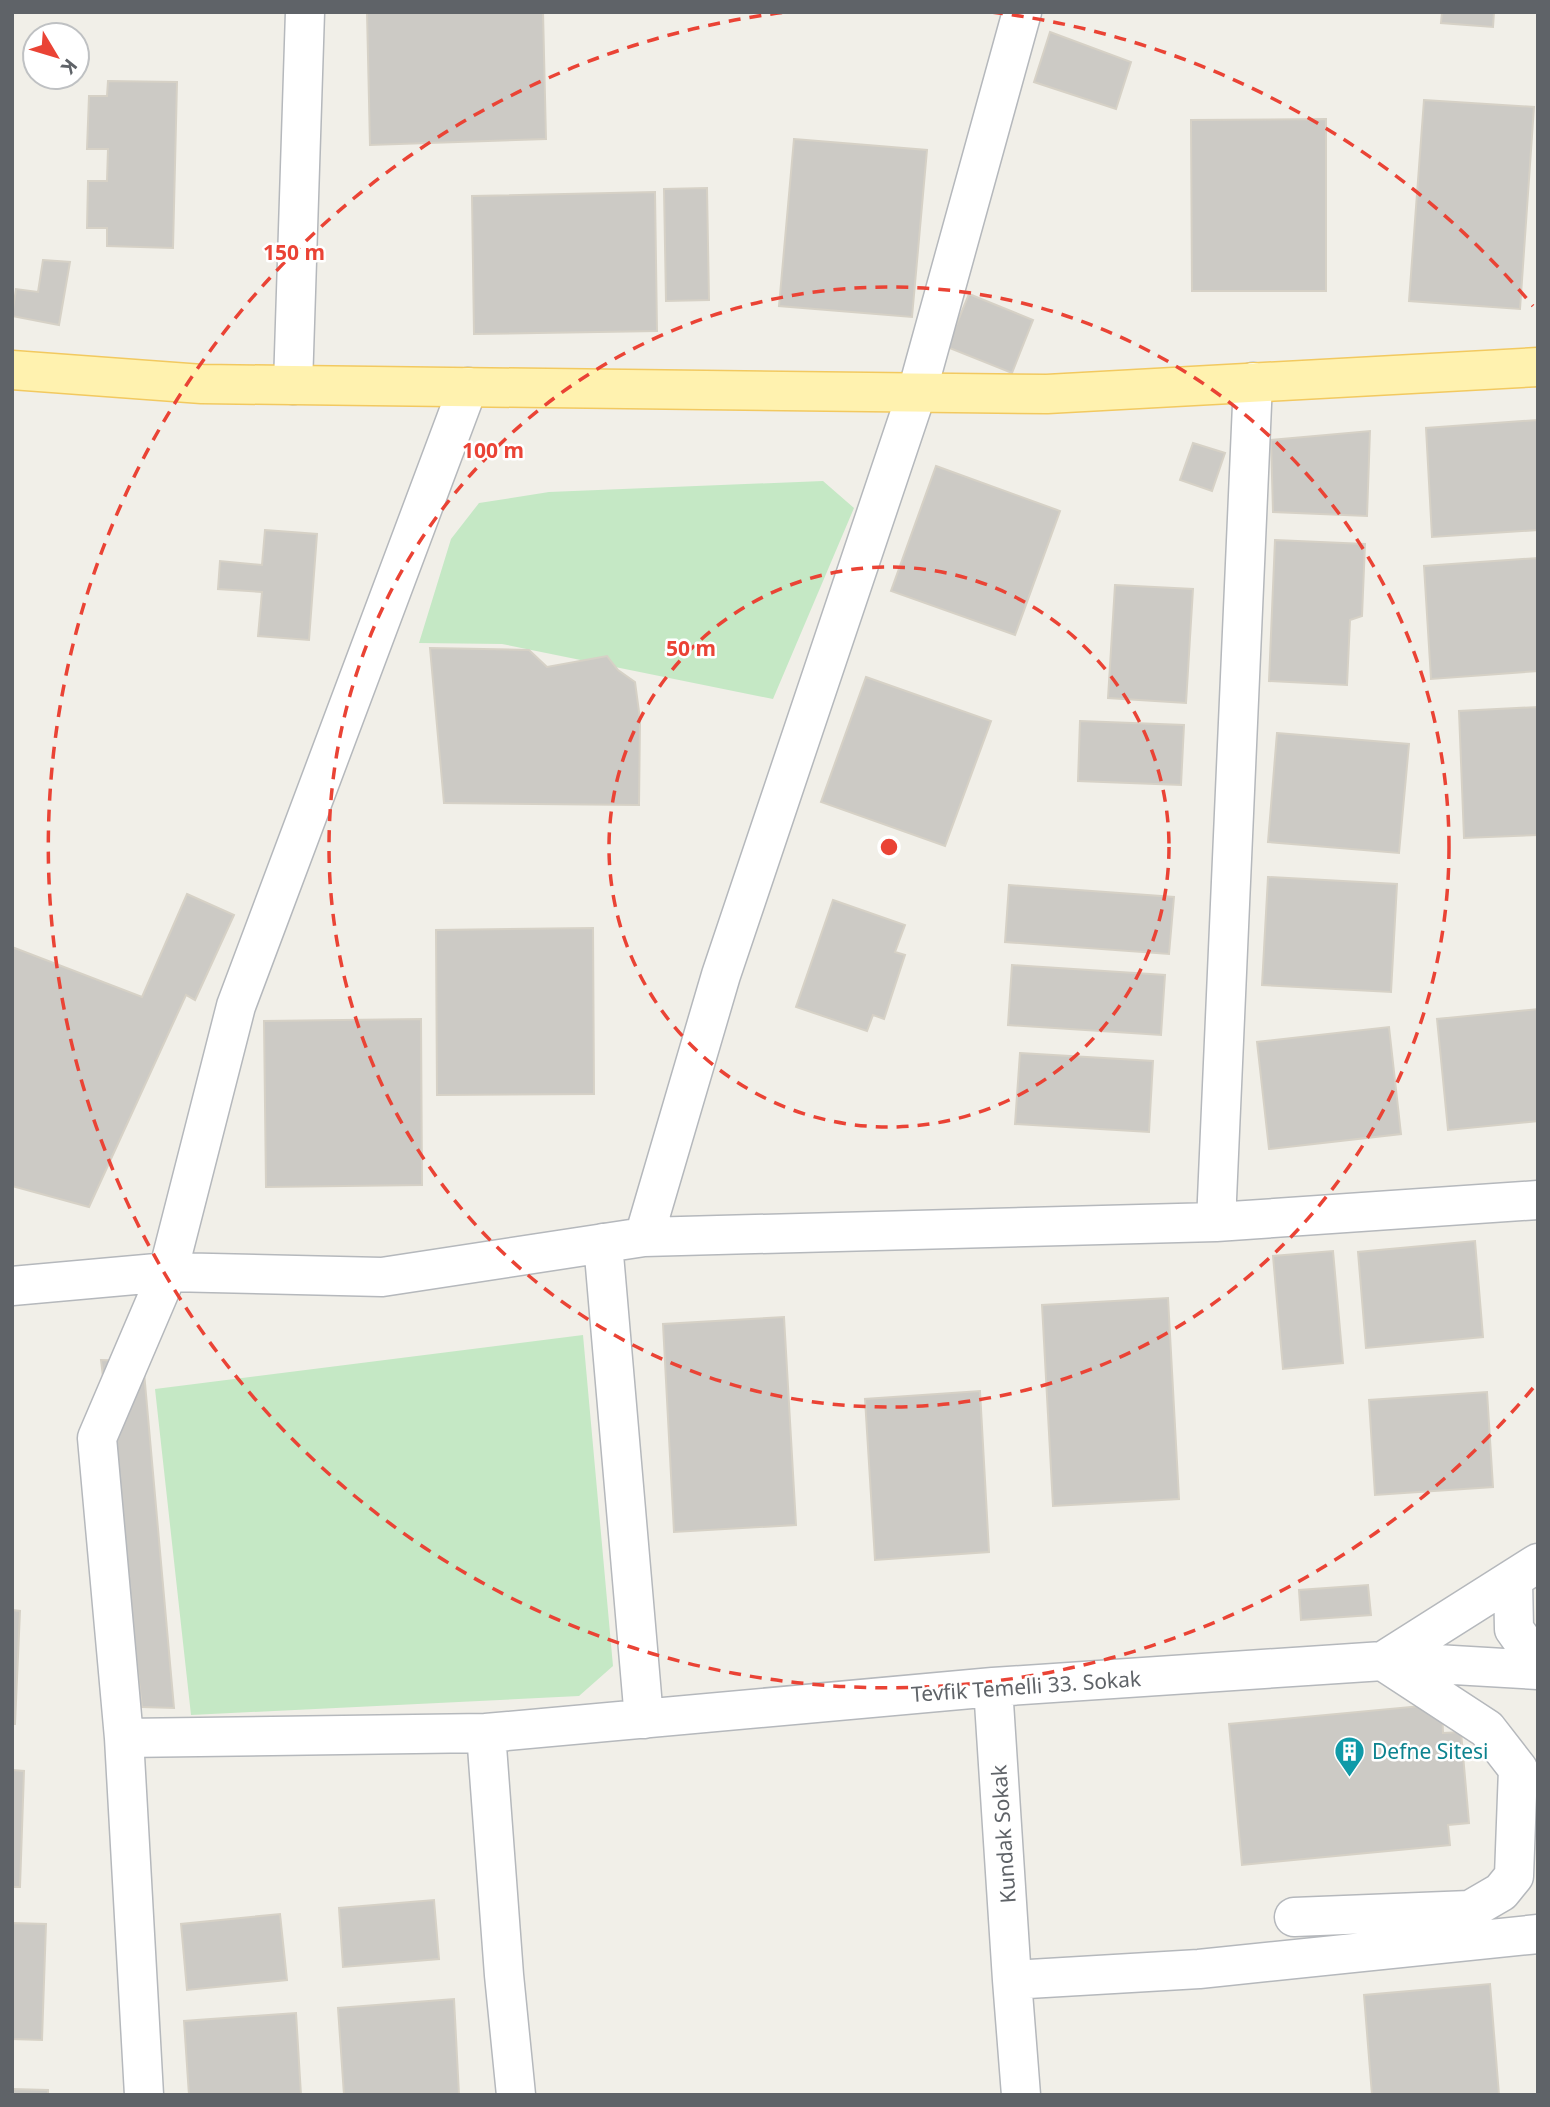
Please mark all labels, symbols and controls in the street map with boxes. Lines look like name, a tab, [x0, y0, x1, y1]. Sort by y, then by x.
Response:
north arrow	[21, 21, 91, 91]
text: K	[55, 53, 84, 80]
text: 150 m	[263, 238, 325, 266]
text: 100 m	[462, 436, 524, 464]
text: 50 m	[666, 634, 716, 662]
centre of rings	[877, 835, 901, 859]
street label: Tevfik Temelli 33. Sokak	[910, 1664, 1143, 1708]
building icon: Defne Sitesi	[1332, 1734, 1366, 1778]
place label: Defne Sitesi	[1372, 1737, 1489, 1765]
street label: Kundak Sokak	[984, 1763, 1022, 1904]

